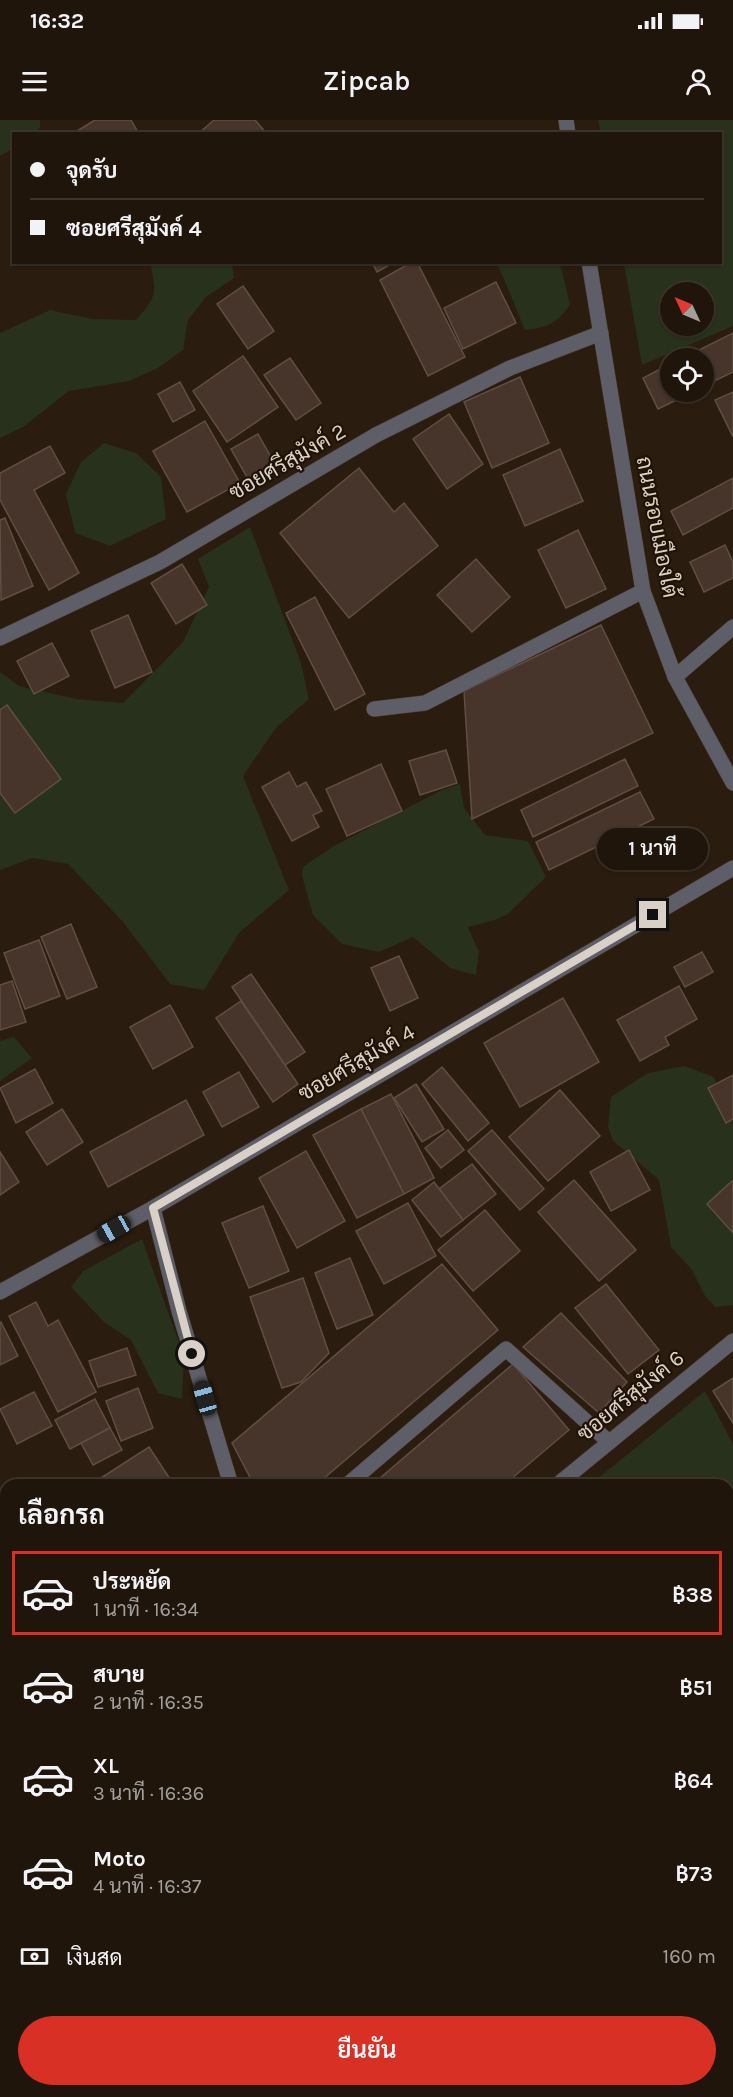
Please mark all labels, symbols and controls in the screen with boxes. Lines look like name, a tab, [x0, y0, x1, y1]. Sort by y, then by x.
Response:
text: 16:32	[30, 8, 84, 34]
icon: menu	[18, 65, 51, 98]
text: Zipcab	[323, 65, 410, 97]
icon: person	[682, 65, 715, 98]
text: จุดรับ	[66, 158, 117, 184]
text: ซอยศรีสุมังค์ 4	[66, 216, 202, 242]
north arrow	[660, 282, 714, 336]
map controls	[660, 282, 714, 402]
button: locate	[660, 348, 714, 402]
street label: ซอยศรีสุมังค์ 2	[224, 416, 351, 507]
street label: ถนนรอบเมืองใต้	[631, 454, 686, 601]
callout: 1 นาที	[598, 828, 708, 870]
text: 1 นาที	[628, 837, 677, 860]
route end	[639, 901, 666, 928]
street label: ซอยศรีสุมังค์ 4	[293, 1017, 420, 1108]
car	[94, 1212, 134, 1246]
route start	[178, 1340, 205, 1367]
street label: ซอยศรีสุมังค์ 6	[571, 1343, 691, 1448]
car	[191, 1378, 219, 1418]
text: เลือกรถ	[18, 1499, 105, 1531]
icon: car	[21, 1566, 75, 1620]
text: ประหยัด	[93, 1569, 171, 1595]
text: ฿38	[672, 1582, 713, 1608]
text: 1 นาที · 16:34	[93, 1598, 199, 1621]
icon: car	[21, 1659, 75, 1713]
text: สบาย	[93, 1662, 145, 1688]
text: ฿51	[679, 1675, 713, 1701]
text: 2 นาที · 16:35	[93, 1691, 204, 1714]
icon: car	[21, 1752, 75, 1806]
text: XL	[93, 1753, 119, 1779]
text: ฿64	[674, 1768, 713, 1794]
text: 3 นาที · 16:36	[93, 1782, 204, 1805]
icon: car	[21, 1845, 75, 1899]
text: Moto	[93, 1846, 146, 1872]
text: ฿73	[676, 1861, 713, 1887]
text: 4 นาที · 16:37	[93, 1875, 201, 1898]
icon: cash	[18, 1940, 51, 1973]
text: เงินสด	[66, 1945, 123, 1971]
text: 160 m	[663, 1945, 716, 1968]
button: ยืนยัน	[18, 2016, 716, 2085]

